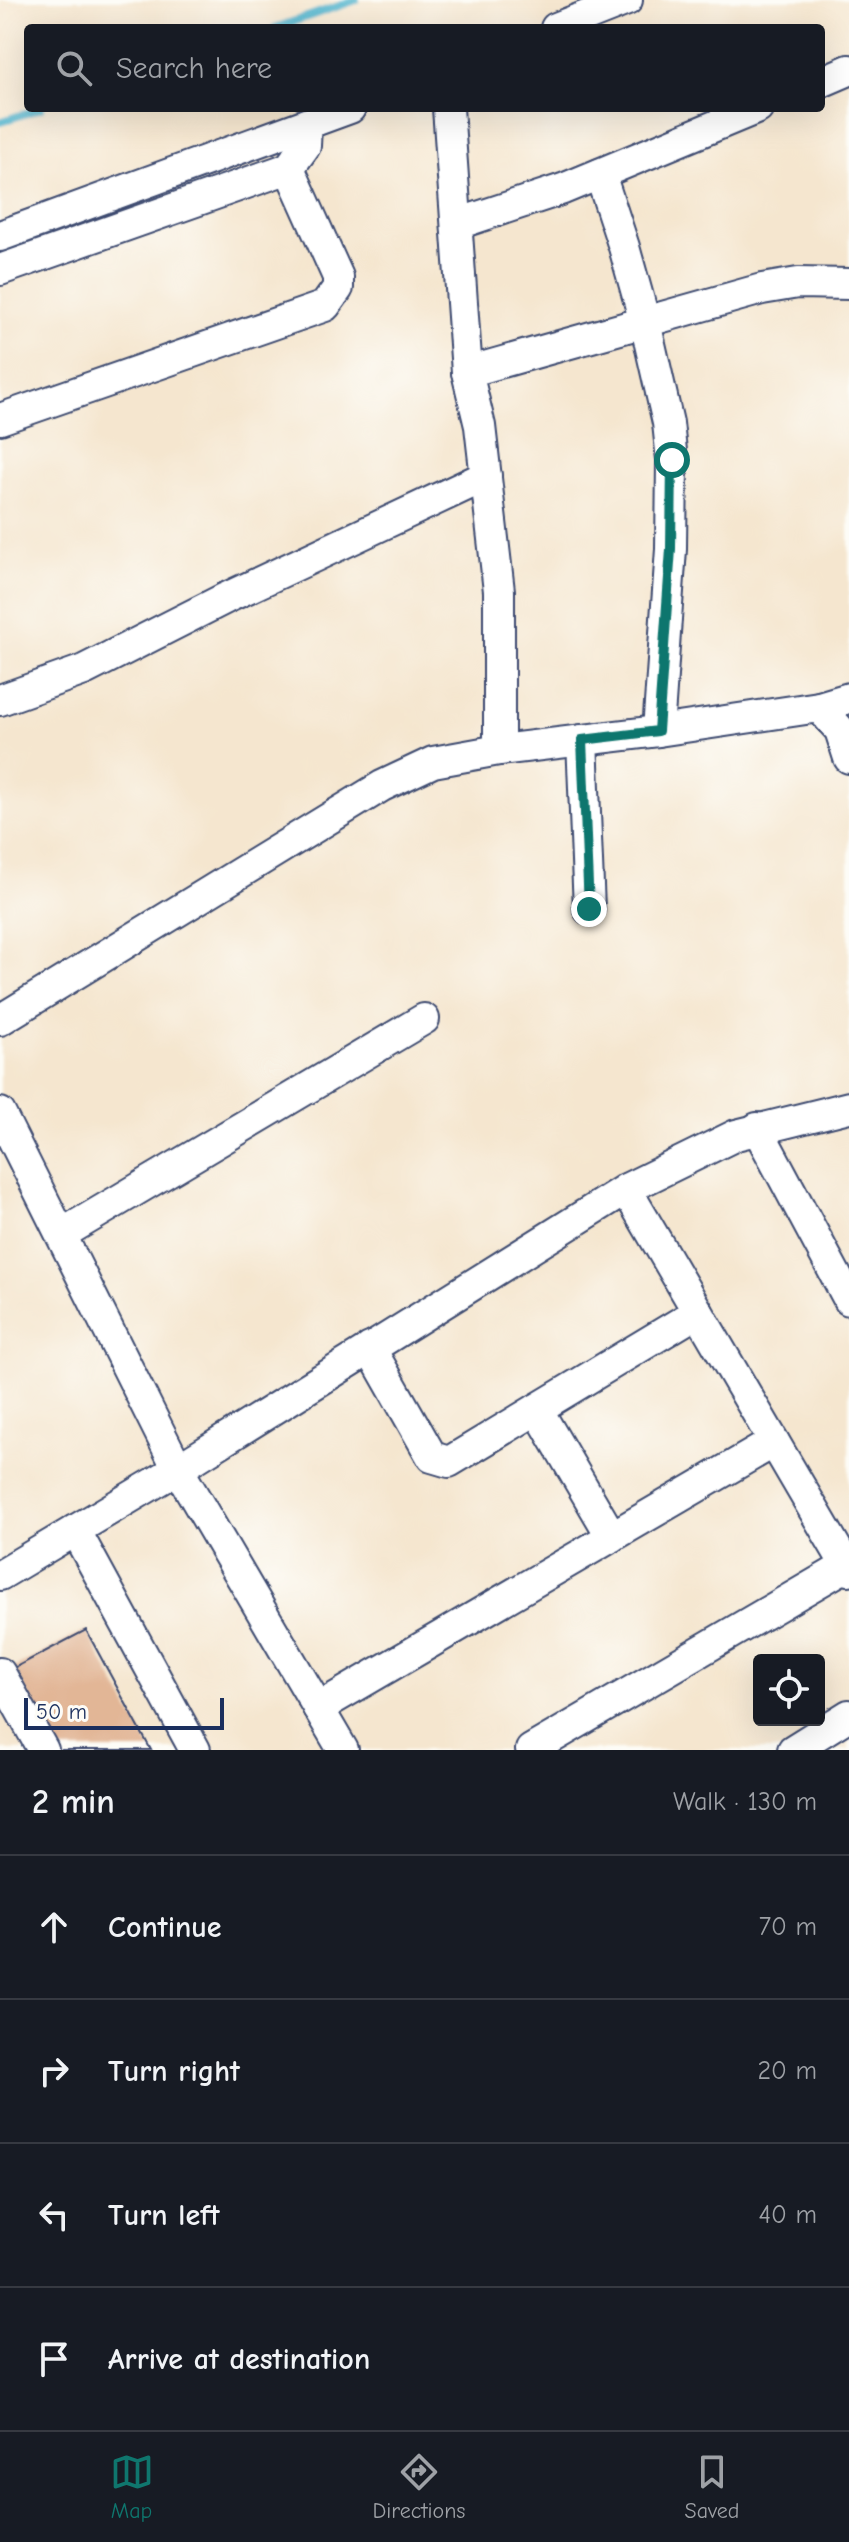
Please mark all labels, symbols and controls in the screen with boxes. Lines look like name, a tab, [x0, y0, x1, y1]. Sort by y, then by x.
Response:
search box	[24, 24, 825, 112]
icon: search	[52, 46, 96, 90]
text: Search here	[116, 51, 272, 86]
route start	[654, 442, 690, 478]
route end	[571, 891, 607, 927]
map controls	[753, 1654, 825, 1726]
button: locate	[753, 1654, 825, 1726]
scale bar	[24, 1694, 224, 1730]
text: 50 m	[36, 1699, 87, 1725]
text: 2 min	[32, 1782, 115, 1822]
text: Walk · 130 m	[673, 1787, 817, 1817]
icon: ahead	[32, 1905, 76, 1949]
text: Continue	[108, 1910, 222, 1945]
text: 70 m	[759, 1912, 817, 1942]
icon: right	[32, 2049, 76, 2093]
text: Turn right	[108, 2054, 240, 2089]
text: 20 m	[757, 2056, 817, 2086]
icon: left	[32, 2193, 76, 2237]
text: Turn left	[108, 2198, 220, 2233]
text: 40 m	[758, 2200, 817, 2230]
icon: arrive	[32, 2337, 76, 2381]
text: Arrive at destination	[108, 2342, 370, 2377]
tab: Map	[110, 2450, 154, 2524]
tab: Directions	[373, 2450, 466, 2524]
tab: Saved	[685, 2450, 739, 2524]

